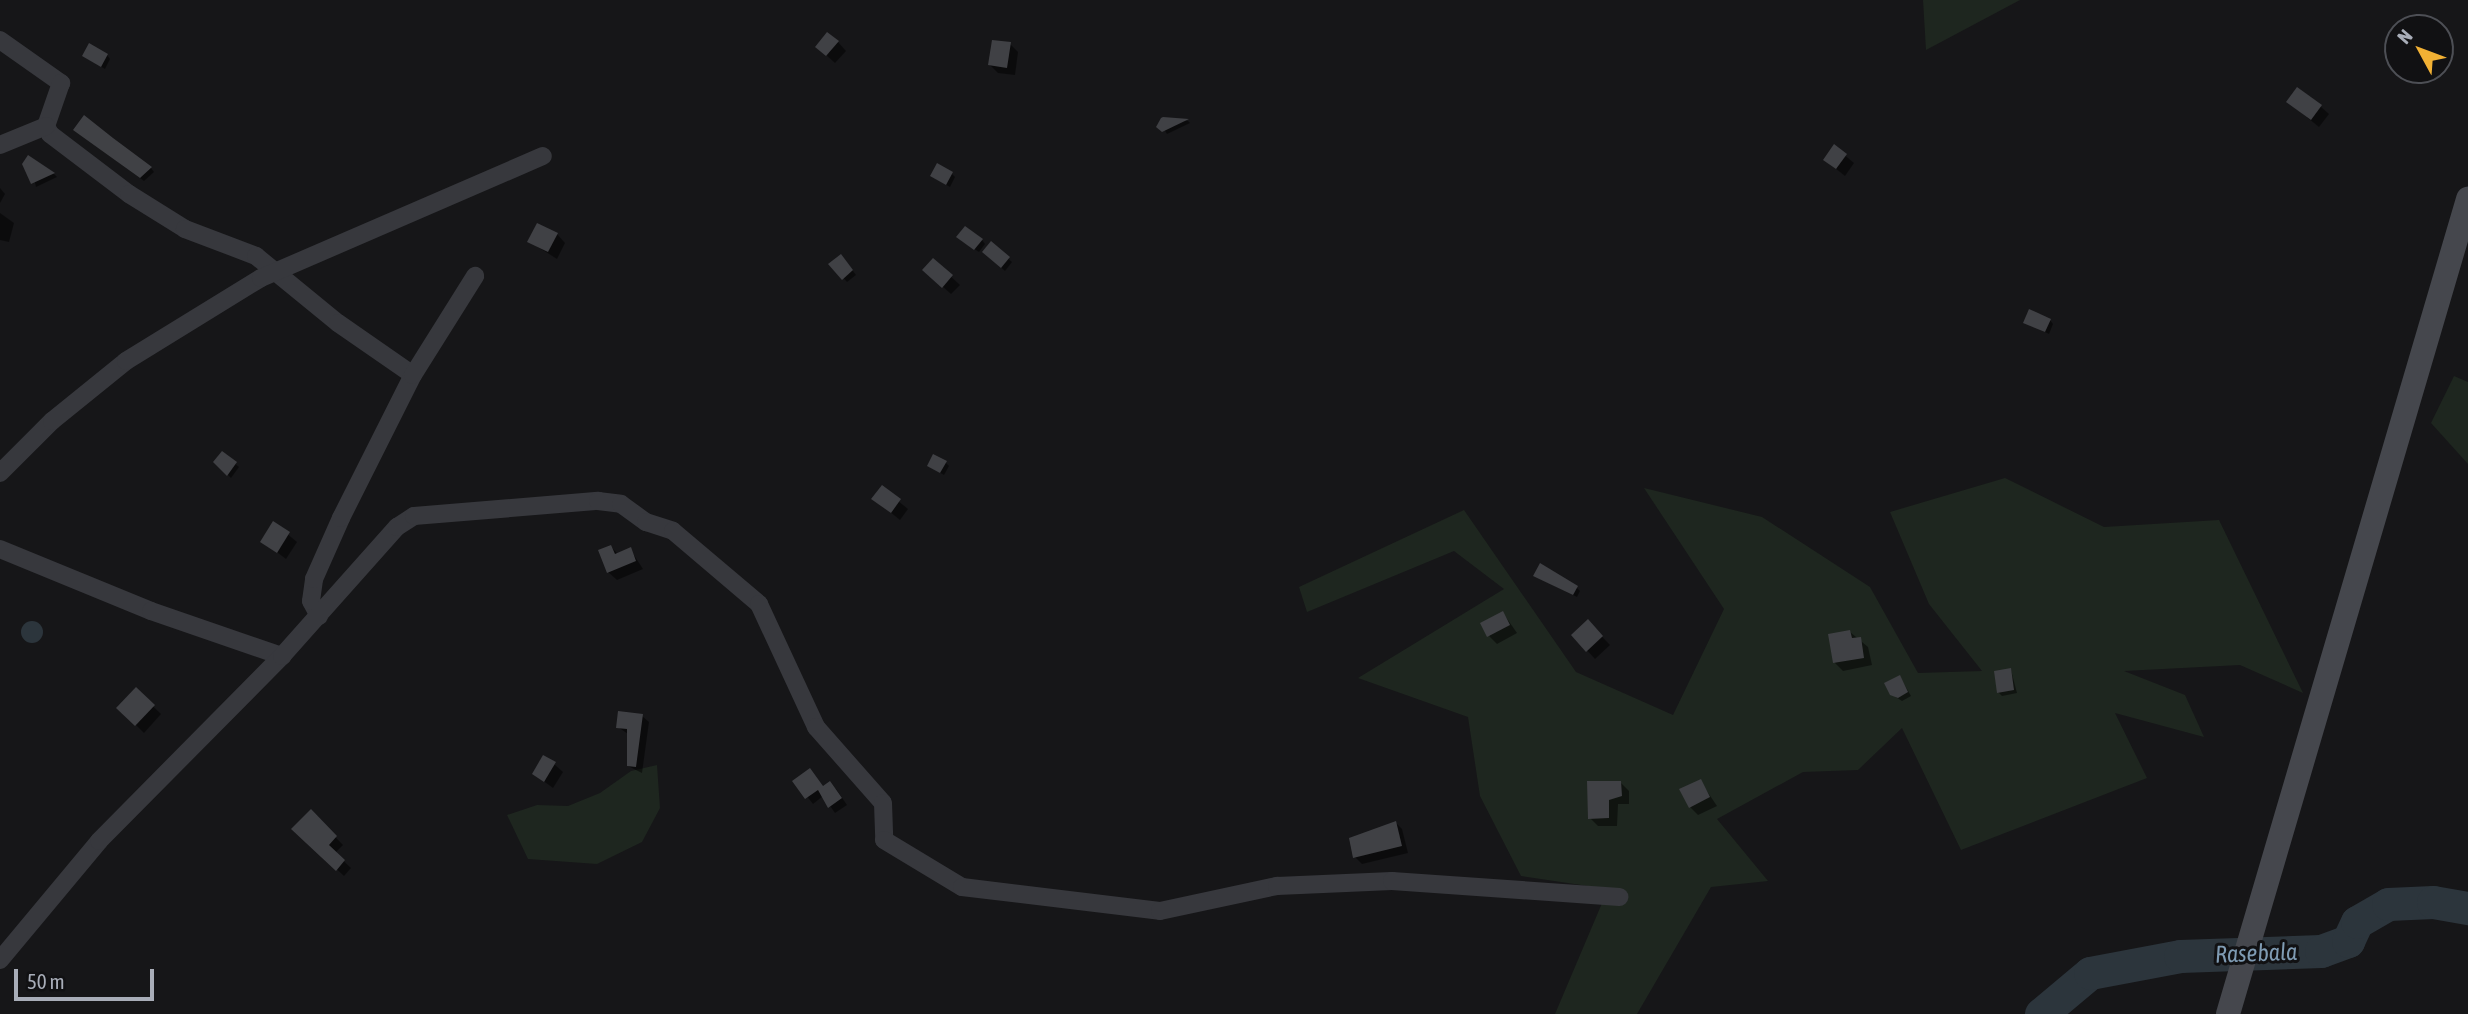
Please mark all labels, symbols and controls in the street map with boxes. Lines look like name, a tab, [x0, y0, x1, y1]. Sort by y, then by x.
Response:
north arrow	[2384, 14, 2454, 84]
text: N	[2393, 25, 2417, 48]
water label: Rasebala	[2214, 937, 2298, 969]
scale bar	[18, 954, 158, 998]
text: 50 m	[27, 969, 65, 993]

